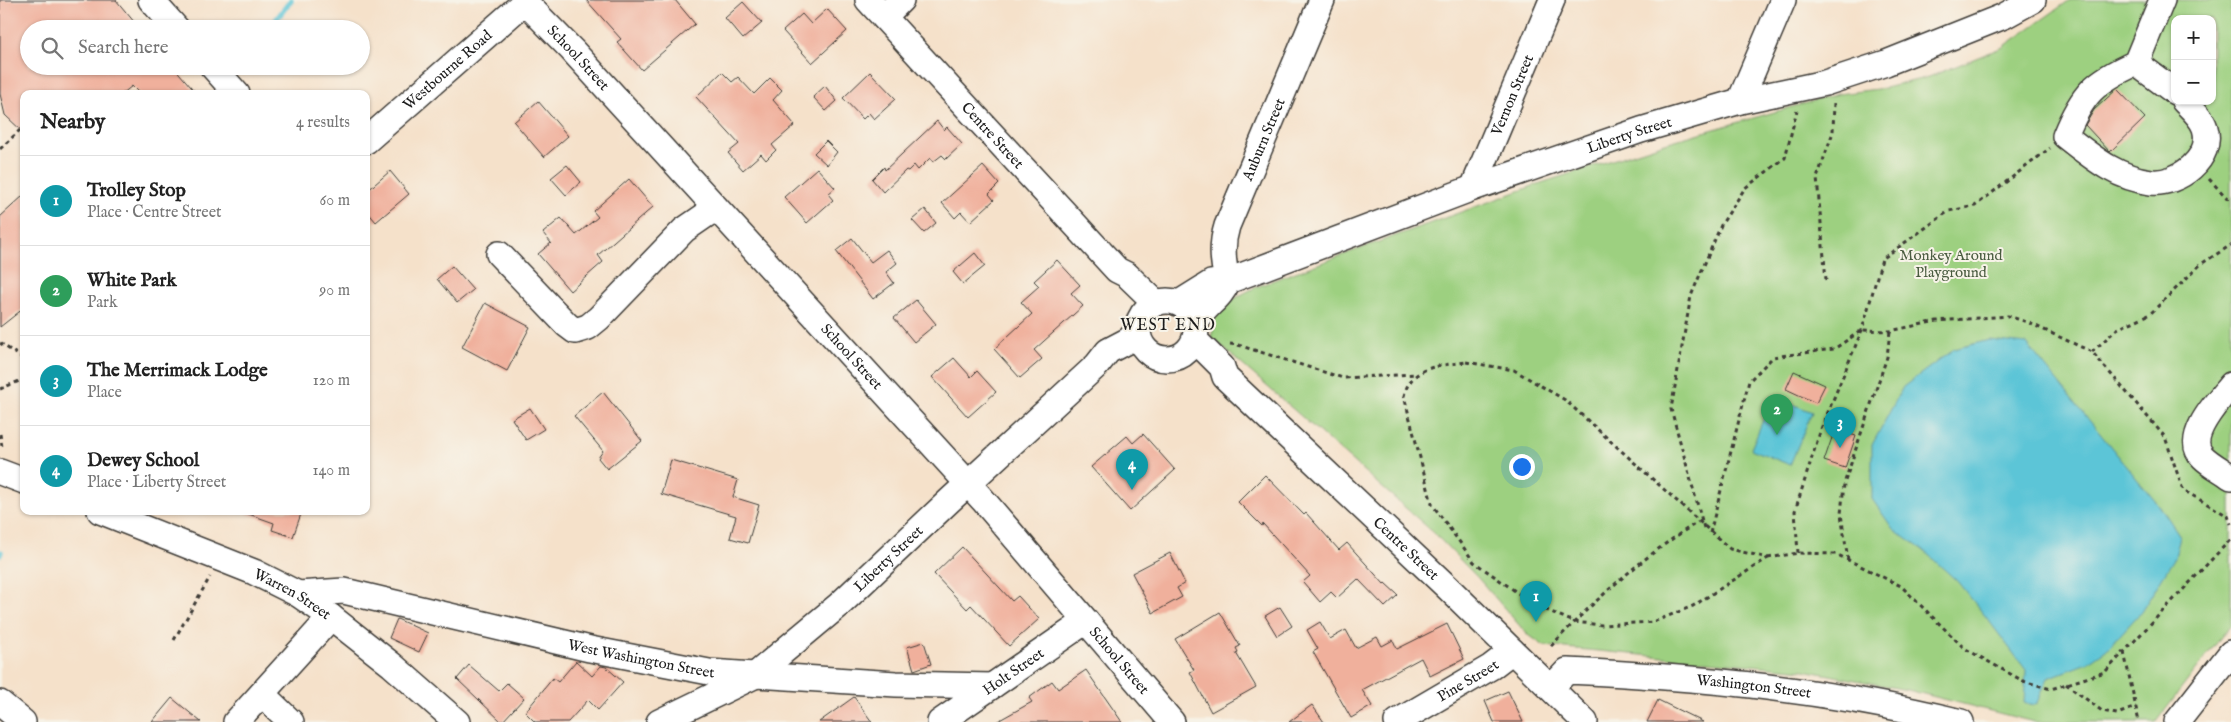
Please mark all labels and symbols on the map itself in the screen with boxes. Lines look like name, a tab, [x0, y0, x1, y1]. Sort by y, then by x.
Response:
street label: School Street	[543, 21, 614, 94]
street label: Westbourne Road	[399, 25, 497, 114]
street label: Vernon Street	[1486, 52, 1538, 139]
street label: Auburn Street	[1237, 95, 1289, 184]
street label: Centre Street	[957, 98, 1028, 172]
street label: Liberty Street	[1584, 112, 1674, 157]
park label: Monkey Around Playground	[1900, 246, 2003, 282]
district label: WEST END	[1120, 316, 1216, 336]
street label: School Street	[817, 319, 887, 393]
pin: 2	[1761, 394, 1793, 435]
pin: 3	[1824, 407, 1856, 448]
pin: 4	[1116, 449, 1148, 490]
your location	[1509, 454, 1535, 480]
street label: Centre Street	[1369, 513, 1443, 584]
street label: Liberty Street	[850, 521, 927, 596]
street label: Warren Street	[251, 564, 335, 624]
pin: 1	[1520, 581, 1552, 622]
street label: School Street	[1085, 623, 1154, 698]
street label: West Washington Street	[566, 635, 715, 682]
street label: Holt Street	[979, 643, 1048, 699]
street label: Pine Street	[1434, 655, 1502, 706]
street label: Washington Street	[1696, 670, 1812, 702]

